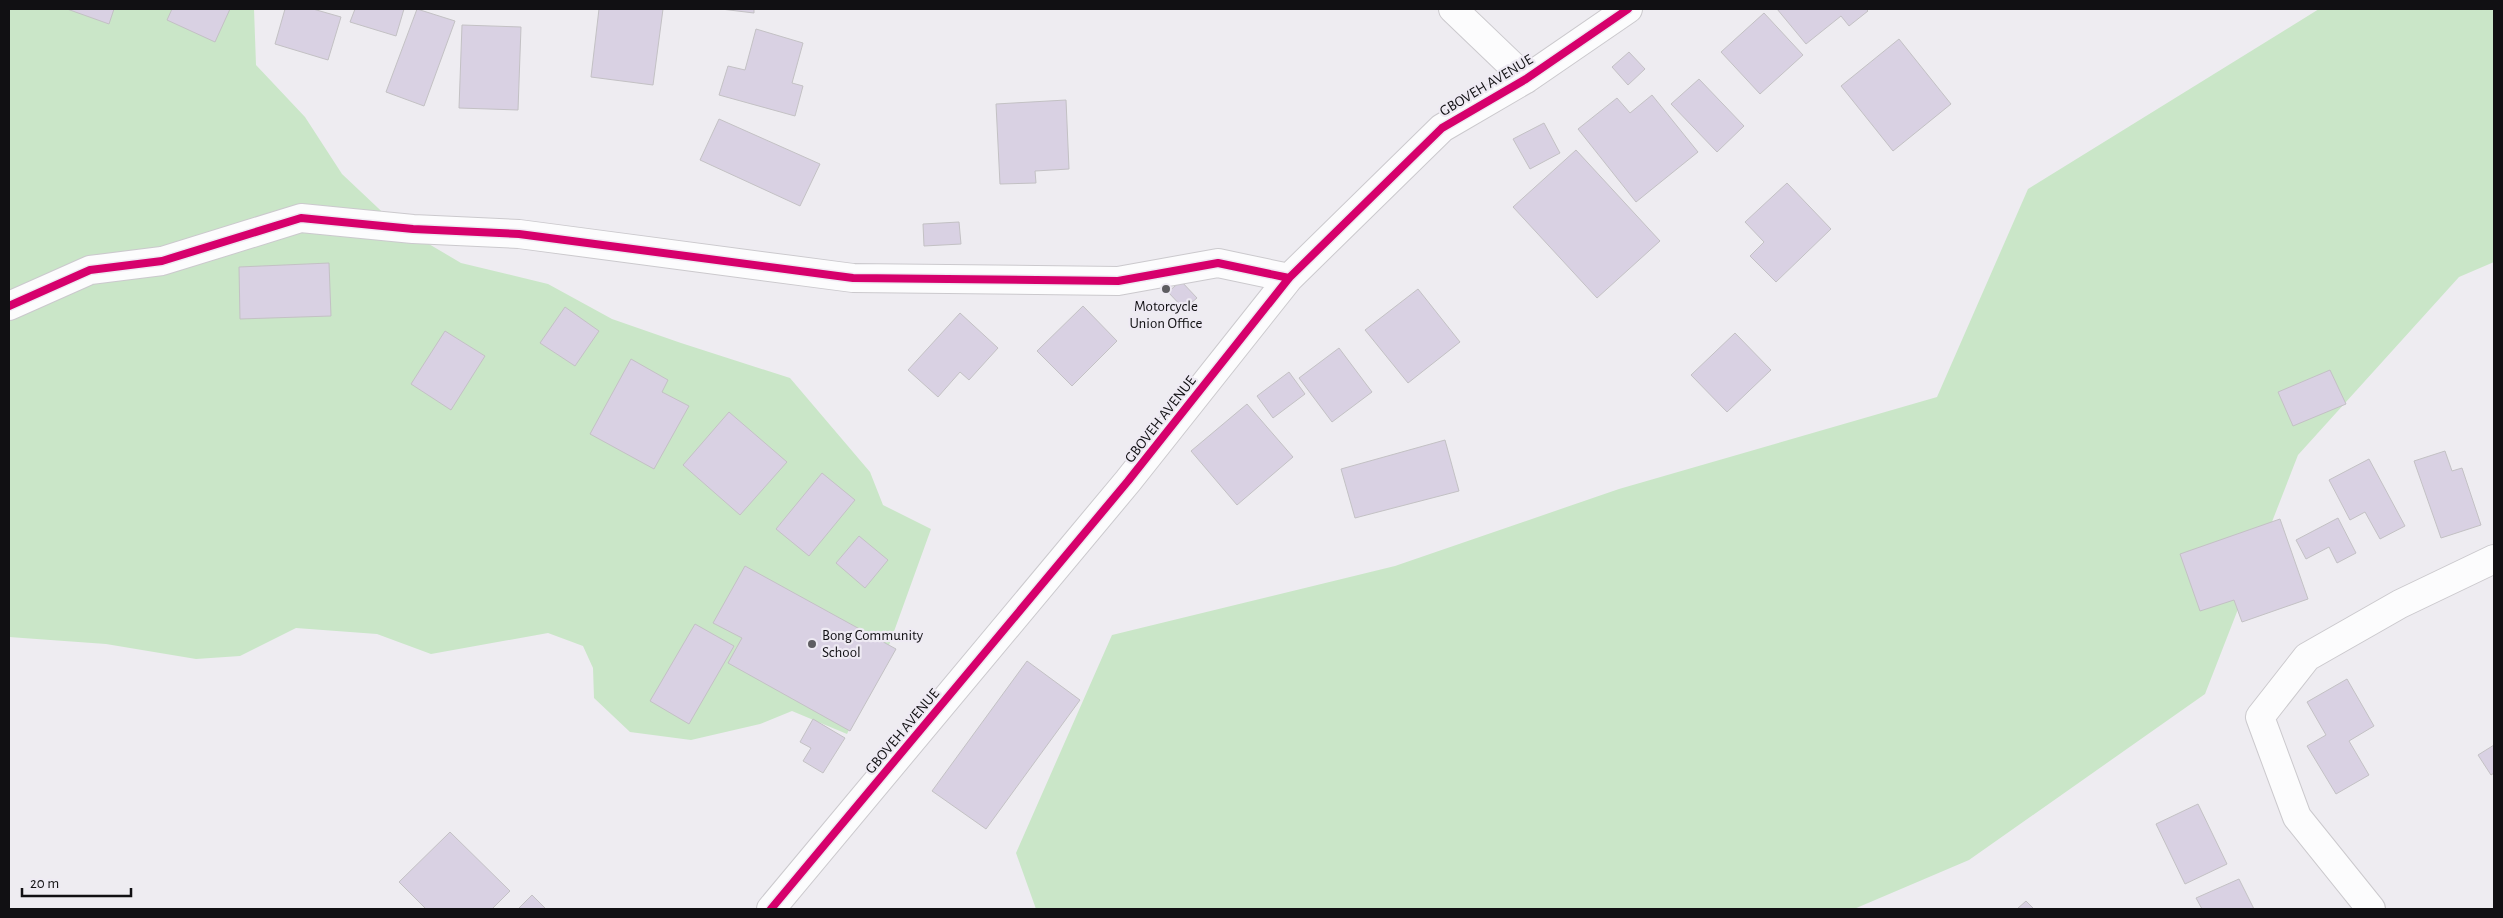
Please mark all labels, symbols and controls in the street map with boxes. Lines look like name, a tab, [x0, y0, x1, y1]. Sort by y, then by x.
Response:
street label: GBOVEH AVENUE	[1437, 52, 1535, 119]
marker: Motorcycle Union Office	[1160, 283, 1172, 295]
place label: Motorcycle Union Office	[1130, 299, 1203, 331]
street label: GBOVEH AVENUE	[1122, 373, 1199, 466]
place label: Bong Community School	[822, 628, 924, 660]
marker: Bong Community School	[806, 638, 818, 650]
street label: GBOVEH AVENUE	[863, 686, 942, 777]
scale bar	[22, 866, 131, 898]
text: 20 m	[30, 876, 59, 891]

